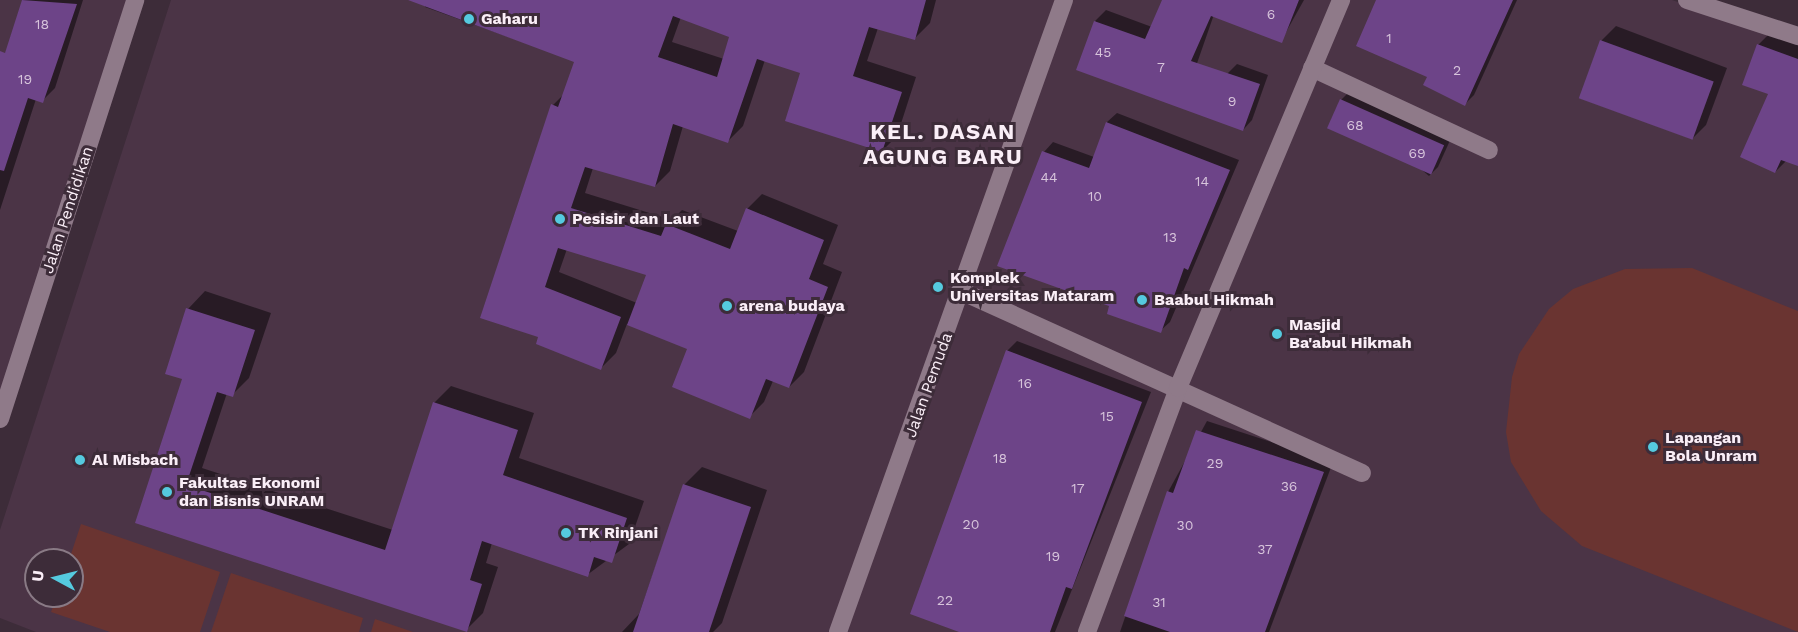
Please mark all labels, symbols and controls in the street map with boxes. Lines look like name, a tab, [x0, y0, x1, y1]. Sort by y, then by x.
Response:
house number: 6	[1267, 6, 1275, 22]
place label: Gaharu	[481, 9, 538, 29]
marker: Gaharu	[462, 12, 476, 26]
house number: 18	[35, 16, 49, 32]
house number: 1	[1386, 30, 1392, 46]
house number: 45	[1095, 44, 1111, 60]
house number: 7	[1157, 59, 1165, 75]
house number: 2	[1453, 62, 1461, 78]
house number: 19	[18, 71, 32, 87]
house number: 9	[1228, 93, 1236, 109]
house number: 68	[1346, 117, 1364, 133]
district label: KEL. DASAN AGUNG BARU	[863, 118, 1023, 170]
street label: Jalan Pendidikan	[38, 144, 98, 276]
house number: 69	[1408, 145, 1426, 161]
house number: 44	[1040, 169, 1058, 185]
house number: 14	[1195, 173, 1209, 189]
house number: 10	[1088, 188, 1102, 204]
place label: Pesisir dan Laut	[572, 209, 699, 229]
marker: Pesisir dan Laut	[553, 212, 567, 226]
house number: 13	[1163, 229, 1177, 245]
place label: Komplek Universitas Mataram	[950, 268, 1114, 306]
marker: Komplek Universitas Mataram	[931, 280, 945, 294]
place label: Baabul Hikmah	[1154, 290, 1274, 310]
marker: Baabul Hikmah	[1135, 293, 1149, 307]
place label: arena budaya	[739, 296, 845, 316]
marker: arena budaya	[720, 299, 734, 313]
place label: Masjid Ba'abul Hikmah	[1289, 315, 1412, 353]
marker: Masjid Ba'abul Hikmah	[1270, 327, 1284, 341]
street label: Jalan Pemuda	[901, 330, 957, 440]
house number: 16	[1018, 375, 1032, 391]
house number: 15	[1100, 408, 1114, 424]
place label: Lapangan Bola Unram	[1665, 428, 1757, 466]
marker: Lapangan Bola Unram	[1646, 440, 1660, 454]
place label: Al Misbach	[92, 450, 179, 470]
house number: 18	[993, 450, 1007, 466]
marker: Al Misbach	[73, 453, 87, 467]
house number: 29	[1207, 455, 1223, 471]
place label: Fakultas Ekonomi dan Bisnis UNRAM	[179, 473, 324, 511]
house number: 36	[1281, 478, 1297, 494]
house number: 17	[1071, 480, 1085, 496]
marker: Fakultas Ekonomi dan Bisnis UNRAM	[160, 485, 174, 499]
house number: 20	[963, 516, 979, 532]
house number: 30	[1177, 517, 1193, 533]
place label: TK Rinjani	[578, 523, 658, 543]
marker: TK Rinjani	[559, 526, 573, 540]
house number: 37	[1257, 541, 1273, 557]
north arrow	[24, 548, 84, 608]
house number: 19	[1046, 548, 1060, 564]
text: U	[28, 569, 48, 583]
house number: 22	[937, 592, 953, 608]
house number: 31	[1152, 594, 1166, 610]

